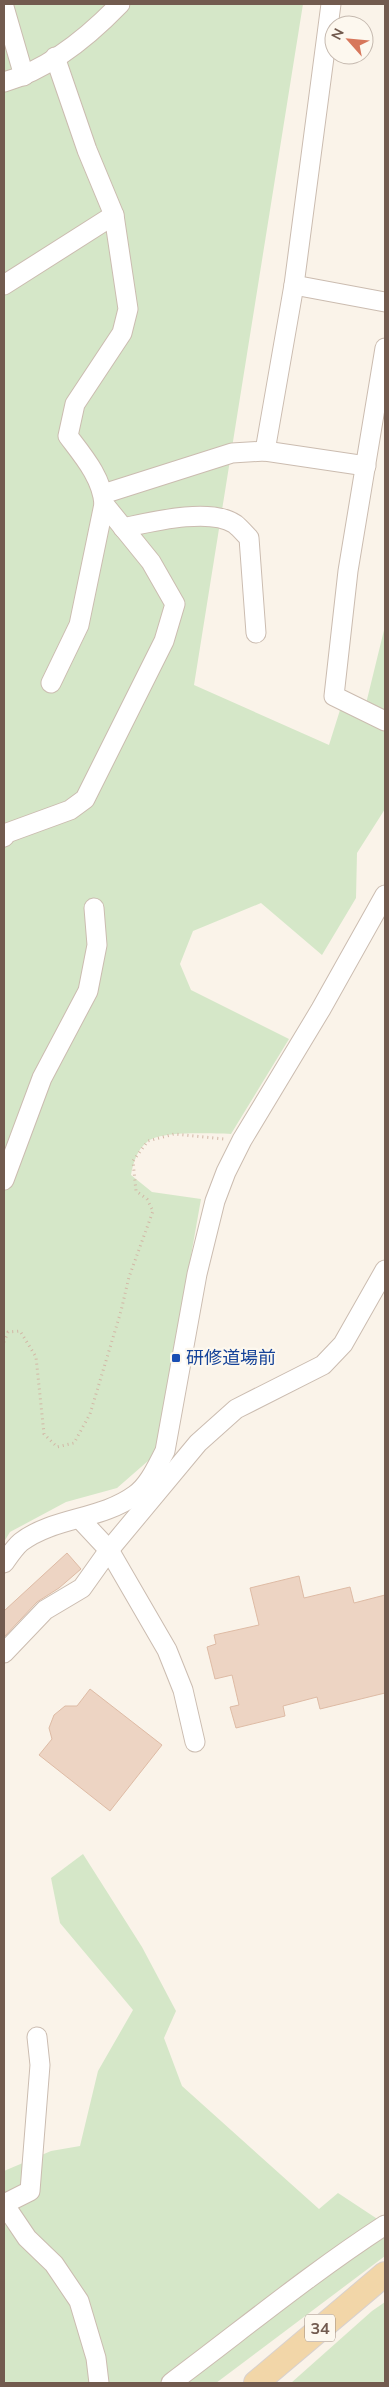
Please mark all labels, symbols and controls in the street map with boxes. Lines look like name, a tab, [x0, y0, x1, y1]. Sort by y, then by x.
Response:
north arrow	[324, 15, 374, 65]
text: N	[327, 25, 348, 43]
place label: 研修道場前	[186, 1346, 276, 1369]
marker: 研修道場前	[170, 1352, 182, 1364]
road number: 34	[305, 2314, 335, 2342]

